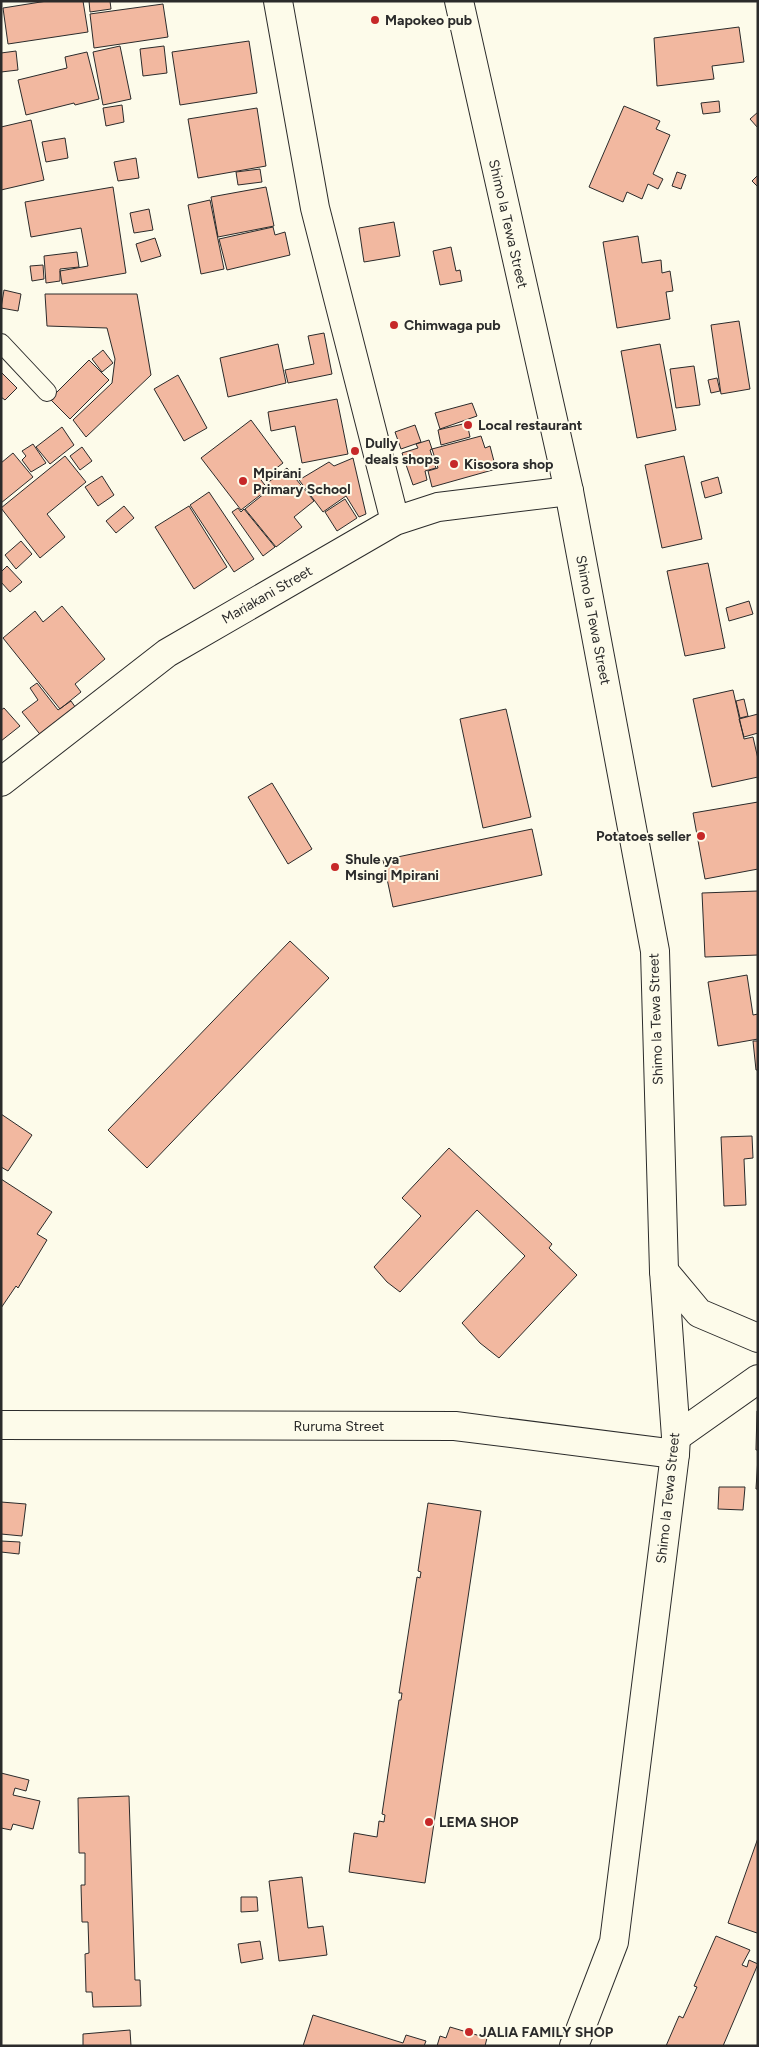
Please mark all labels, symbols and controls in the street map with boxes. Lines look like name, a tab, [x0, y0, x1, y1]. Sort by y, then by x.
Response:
place label: Mapokeo pub	[385, 12, 472, 29]
marker: Mapokeo pub	[369, 14, 381, 26]
street label: Shimo la Tewa Street	[485, 158, 531, 290]
place label: Chimwaga pub	[404, 317, 501, 334]
marker: Chimwaga pub	[388, 319, 400, 331]
place label: Local restaurant	[478, 417, 583, 434]
marker: Local restaurant	[462, 419, 474, 431]
place label: Dully deals shops	[365, 435, 440, 468]
marker: Dully deals shops	[349, 445, 361, 457]
place label: Kisosora shop	[464, 456, 553, 473]
marker: Kisosora shop	[448, 458, 460, 470]
place label: Mpirani Primary School	[253, 465, 351, 498]
marker: Mpirani Primary School	[237, 475, 249, 487]
street label: Shimo la Tewa Street	[572, 554, 614, 686]
street label: Mariakani Street	[219, 562, 315, 628]
place label: Potatoes seller	[596, 828, 692, 845]
marker: Potatoes seller	[695, 830, 707, 842]
place label: Shule ya Msingi Mpirani	[345, 851, 439, 884]
marker: Shule ya Msingi Mpirani	[329, 861, 341, 873]
street label: Shimo la Tewa Street	[645, 953, 667, 1085]
street label: Ruruma Street	[294, 1418, 384, 1435]
street label: Shimo la Tewa Street	[653, 1432, 683, 1564]
place label: LEMA SHOP	[439, 1814, 519, 1831]
marker: LEMA SHOP	[423, 1816, 435, 1828]
place label: JALIA FAMILY SHOP	[479, 2024, 614, 2041]
marker: JALIA FAMILY SHOP	[463, 2026, 475, 2038]

